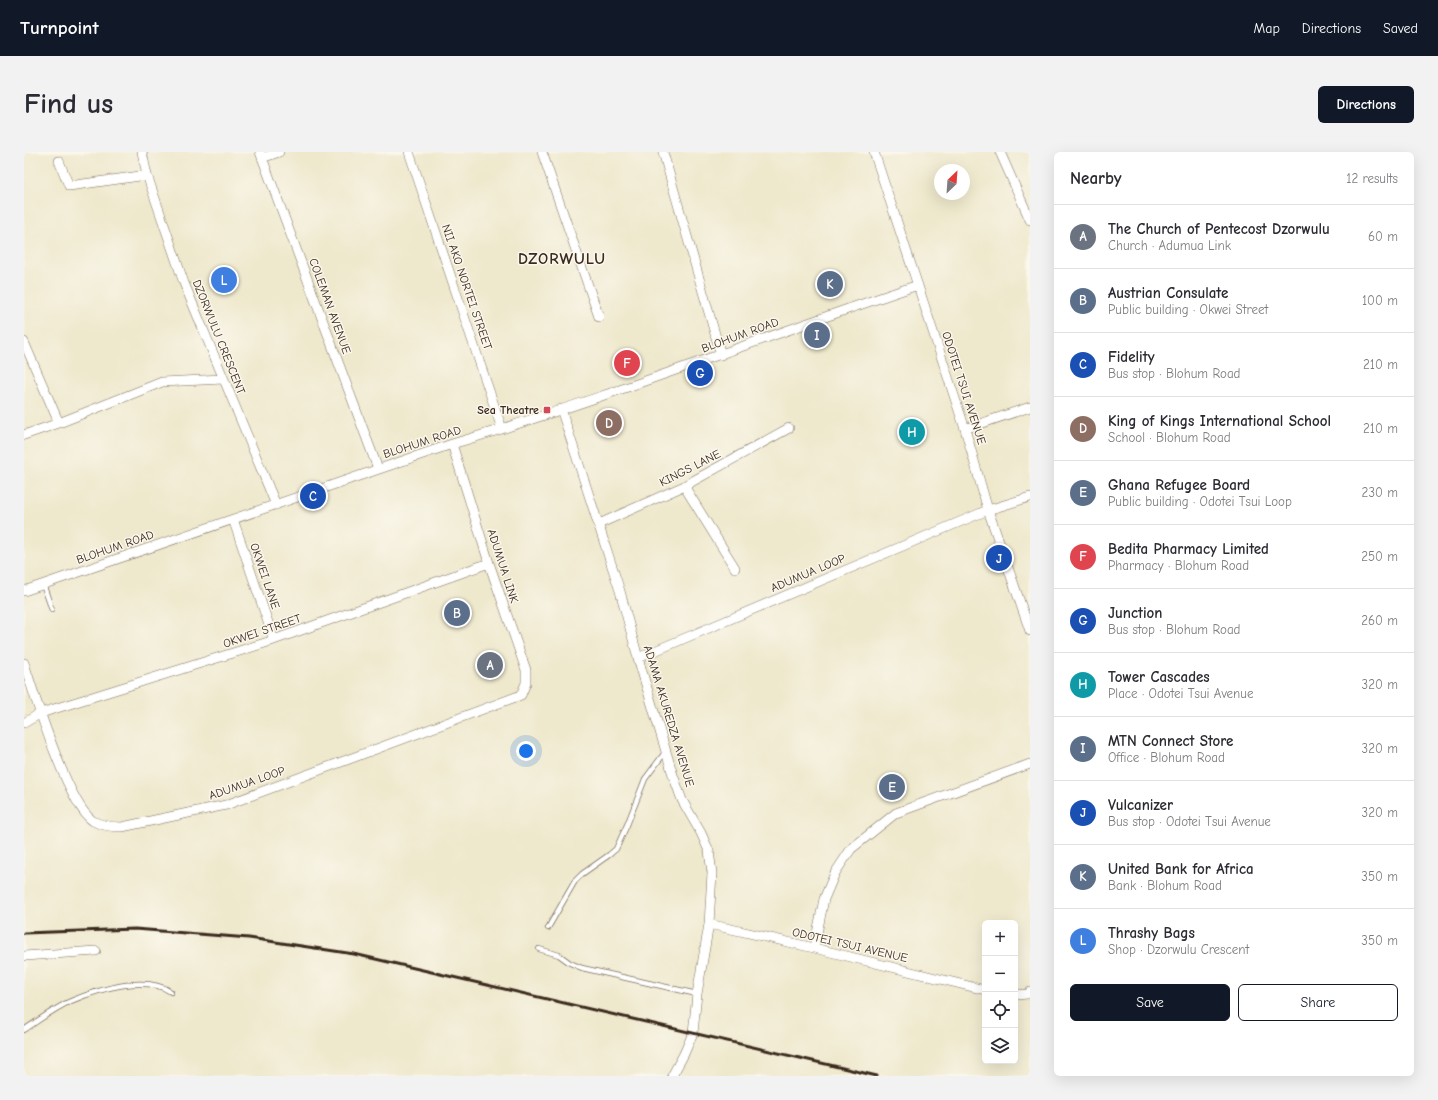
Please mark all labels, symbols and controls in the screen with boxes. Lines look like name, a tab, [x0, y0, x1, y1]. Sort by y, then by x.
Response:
text: Turnpoint	[20, 17, 99, 39]
text: Map	[1253, 20, 1280, 37]
text: Directions	[1302, 20, 1361, 37]
text: Saved	[1383, 20, 1418, 37]
button: Directions	[1318, 86, 1414, 123]
text: Find us	[24, 88, 113, 120]
north arrow	[934, 164, 970, 200]
text: Nearby	[1070, 169, 1121, 188]
text: 12 results	[1346, 171, 1398, 186]
text: The Church of Pentecost Dzorwulu	[1108, 220, 1330, 238]
street label: NII AKO NORTEI STREET	[439, 222, 495, 352]
text: A	[1079, 229, 1087, 244]
text: 60 m	[1368, 229, 1398, 244]
text: Church · Adumua Link	[1108, 238, 1231, 253]
district label: DZORWULU	[518, 250, 606, 268]
street label: COLEMAN AVENUE	[306, 256, 354, 356]
pin: L	[211, 265, 237, 295]
pin: K	[817, 269, 843, 299]
street label: DZORWULU CRESCENT	[189, 278, 249, 396]
text: Austrian Consulate	[1108, 284, 1228, 302]
text: B	[1079, 293, 1087, 308]
text: 100 m	[1362, 293, 1398, 308]
text: Public building · Okwei Street	[1108, 302, 1268, 317]
street label: BLOHUM ROAD	[699, 315, 781, 355]
pin: I	[804, 320, 830, 350]
street label: ODOTEI TSUI AVENUE	[939, 330, 989, 446]
pin: F	[614, 348, 640, 378]
text: Fidelity	[1108, 348, 1155, 366]
text: C	[1079, 357, 1087, 372]
text: 210 m	[1363, 357, 1398, 372]
pin: G	[687, 358, 713, 388]
text: Bus stop · Blohum Road	[1108, 366, 1241, 381]
place label: Sea Theatre	[477, 403, 539, 417]
marker: Sea Theatre	[542, 405, 552, 415]
pin: D	[596, 408, 622, 438]
text: King of Kings International School	[1108, 412, 1331, 430]
pin: H	[899, 417, 925, 447]
text: D	[1079, 421, 1087, 436]
text: 210 m	[1363, 421, 1398, 436]
street label: BLOHUM ROAD	[381, 423, 463, 461]
text: School · Blohum Road	[1108, 430, 1231, 445]
street label: KINGS LANE	[657, 447, 723, 489]
text: Ghana Refugee Board	[1108, 476, 1250, 494]
pin: C	[300, 481, 326, 511]
text: E	[1079, 485, 1087, 500]
text: 230 m	[1362, 485, 1398, 500]
text: Public building · Odotei Tsui Loop	[1108, 494, 1292, 509]
street label: BLOHUM ROAD	[74, 527, 156, 567]
street label: ADUMUA LINK	[484, 527, 522, 605]
text: Bedita Pharmacy Limited	[1108, 540, 1269, 558]
street label: OKWEI LANE	[247, 541, 283, 611]
pin: J	[986, 543, 1012, 573]
text: F	[1079, 549, 1087, 564]
text: 250 m	[1361, 549, 1398, 564]
street label: ADUMUA LOOP	[769, 551, 848, 595]
text: Pharmacy · Blohum Road	[1108, 558, 1249, 573]
pin: B	[444, 598, 470, 628]
text: Junction	[1108, 604, 1163, 622]
street label: OKWEI STREET	[221, 611, 304, 651]
text: G	[1078, 613, 1088, 628]
text: 260 m	[1361, 613, 1398, 628]
text: Bus stop · Blohum Road	[1108, 622, 1241, 637]
street label: ADAMA AKUREDZA AVENUE	[641, 643, 697, 789]
pin: A	[477, 650, 503, 680]
text: Tower Cascades	[1108, 668, 1210, 686]
text: H	[1078, 677, 1088, 692]
text: 320 m	[1362, 677, 1398, 692]
text: Place · Odotei Tsui Avenue	[1108, 686, 1253, 701]
text: MTN Connect Store	[1108, 732, 1233, 750]
your location	[516, 741, 536, 761]
text: I	[1080, 741, 1086, 756]
text: 320 m	[1362, 741, 1398, 756]
text: Office · Blohum Road	[1108, 750, 1225, 765]
street label: ADUMUA LOOP	[207, 763, 287, 803]
pin: E	[879, 772, 905, 802]
text: Vulcanizer	[1108, 796, 1173, 814]
text: J	[1080, 805, 1086, 820]
text: 320 m	[1362, 805, 1398, 820]
text: Bus stop · Odotei Tsui Avenue	[1108, 814, 1271, 829]
text: United Bank for Africa	[1108, 860, 1254, 878]
text: K	[1079, 869, 1087, 884]
text: 350 m	[1361, 869, 1398, 884]
text: Bank · Blohum Road	[1108, 878, 1222, 893]
map controls	[982, 920, 1018, 1064]
button: +	[982, 920, 1018, 956]
text: Thrashy Bags	[1108, 924, 1195, 942]
street label: ODOTEI TSUI AVENUE	[791, 925, 909, 965]
text: L	[1080, 933, 1086, 948]
text: 350 m	[1361, 933, 1398, 948]
text: Shop · Dzorwulu Crescent	[1108, 942, 1249, 957]
button: −	[982, 956, 1018, 992]
button: Save	[1070, 984, 1230, 1021]
button: Share	[1238, 984, 1398, 1021]
button: locate	[982, 992, 1018, 1028]
button: layers	[982, 1028, 1018, 1064]

